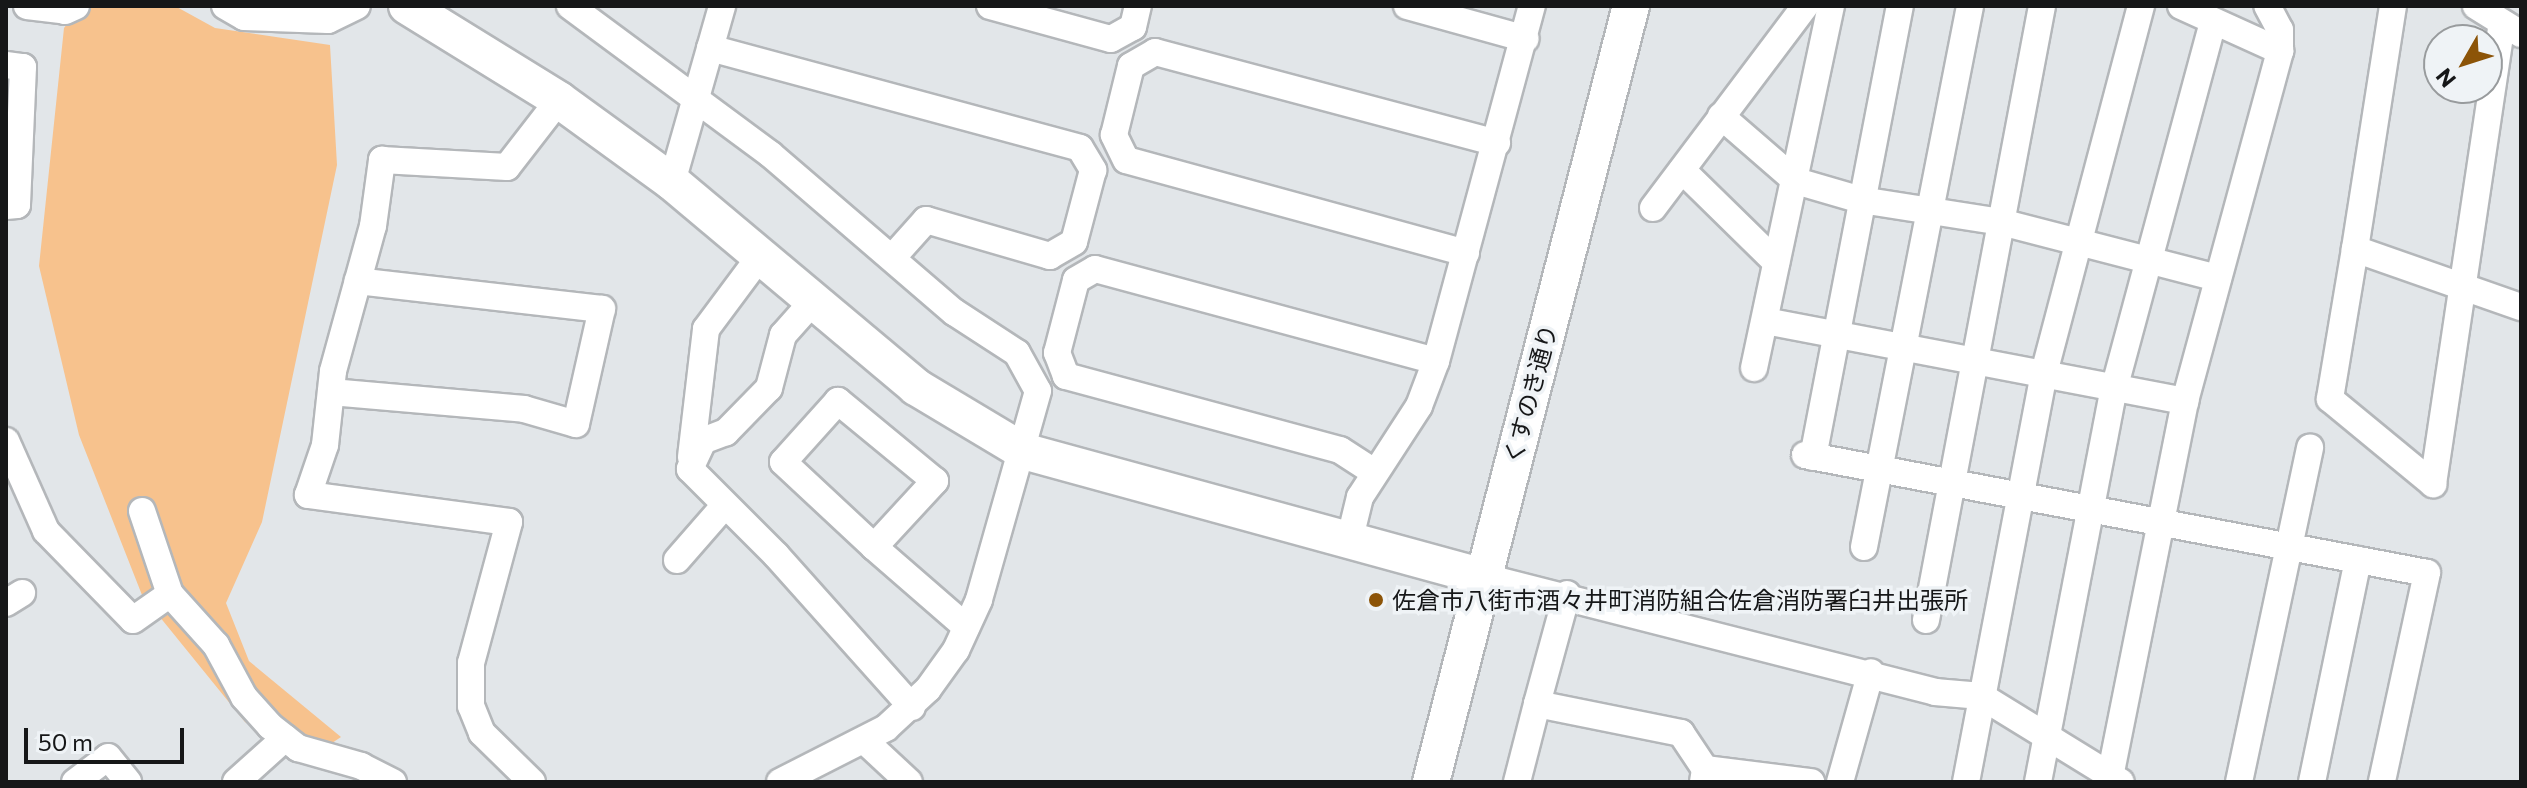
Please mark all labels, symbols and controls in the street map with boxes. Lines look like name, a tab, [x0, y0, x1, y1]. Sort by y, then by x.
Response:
north arrow	[2423, 24, 2503, 104]
text: N	[2430, 63, 2461, 93]
street label: くすのき通り	[1497, 321, 1563, 467]
place label: 佐倉市八街市酒々井町消防組合佐倉消防署臼井出張所	[1392, 586, 1968, 614]
marker: 佐倉市八街市酒々井町消防組合佐倉消防署臼井出張所	[1367, 591, 1385, 609]
scale bar	[28, 712, 188, 762]
text: 50 m	[38, 727, 93, 756]

